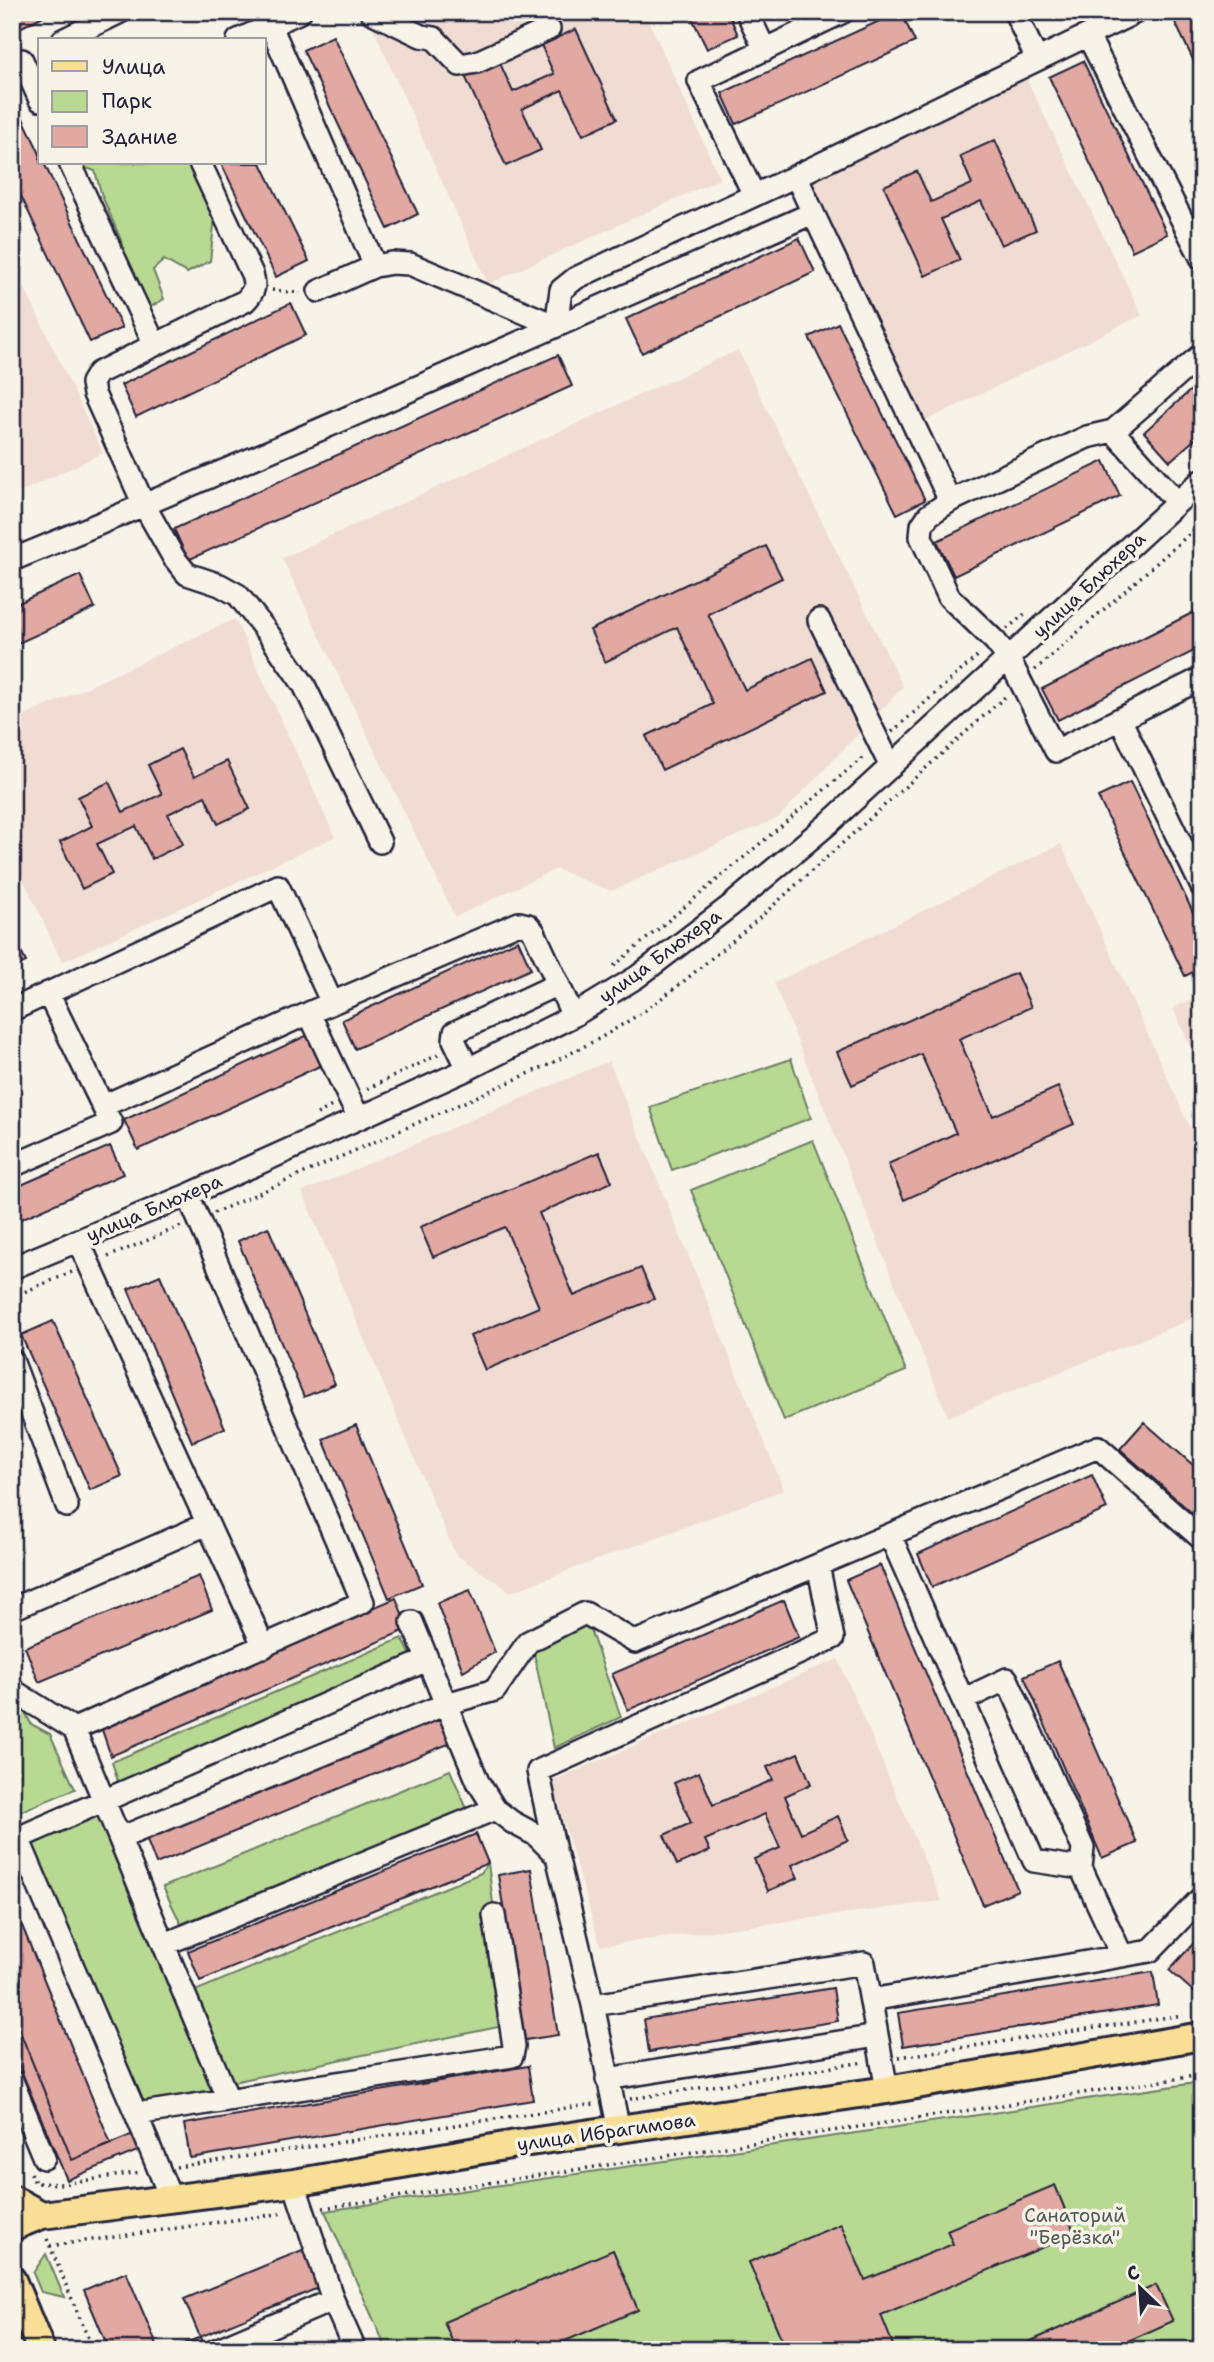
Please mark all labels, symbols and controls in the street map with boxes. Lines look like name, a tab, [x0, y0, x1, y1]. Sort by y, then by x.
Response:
legend	[38, 38, 266, 164]
text: Улица	[102, 53, 165, 81]
text: Парк	[102, 87, 152, 115]
text: Здание	[102, 123, 178, 151]
street label: улица Блюхера	[1027, 526, 1151, 644]
street label: улица Блюхера	[594, 903, 726, 1009]
street label: улица Блюхера	[82, 1168, 226, 1248]
street label: улица Ибрагимова	[515, 2107, 697, 2157]
park label: Санаторий "Берёзка"	[1024, 2203, 1126, 2250]
north arrow	[1106, 2254, 1176, 2324]
text: С	[1122, 2259, 1144, 2287]

